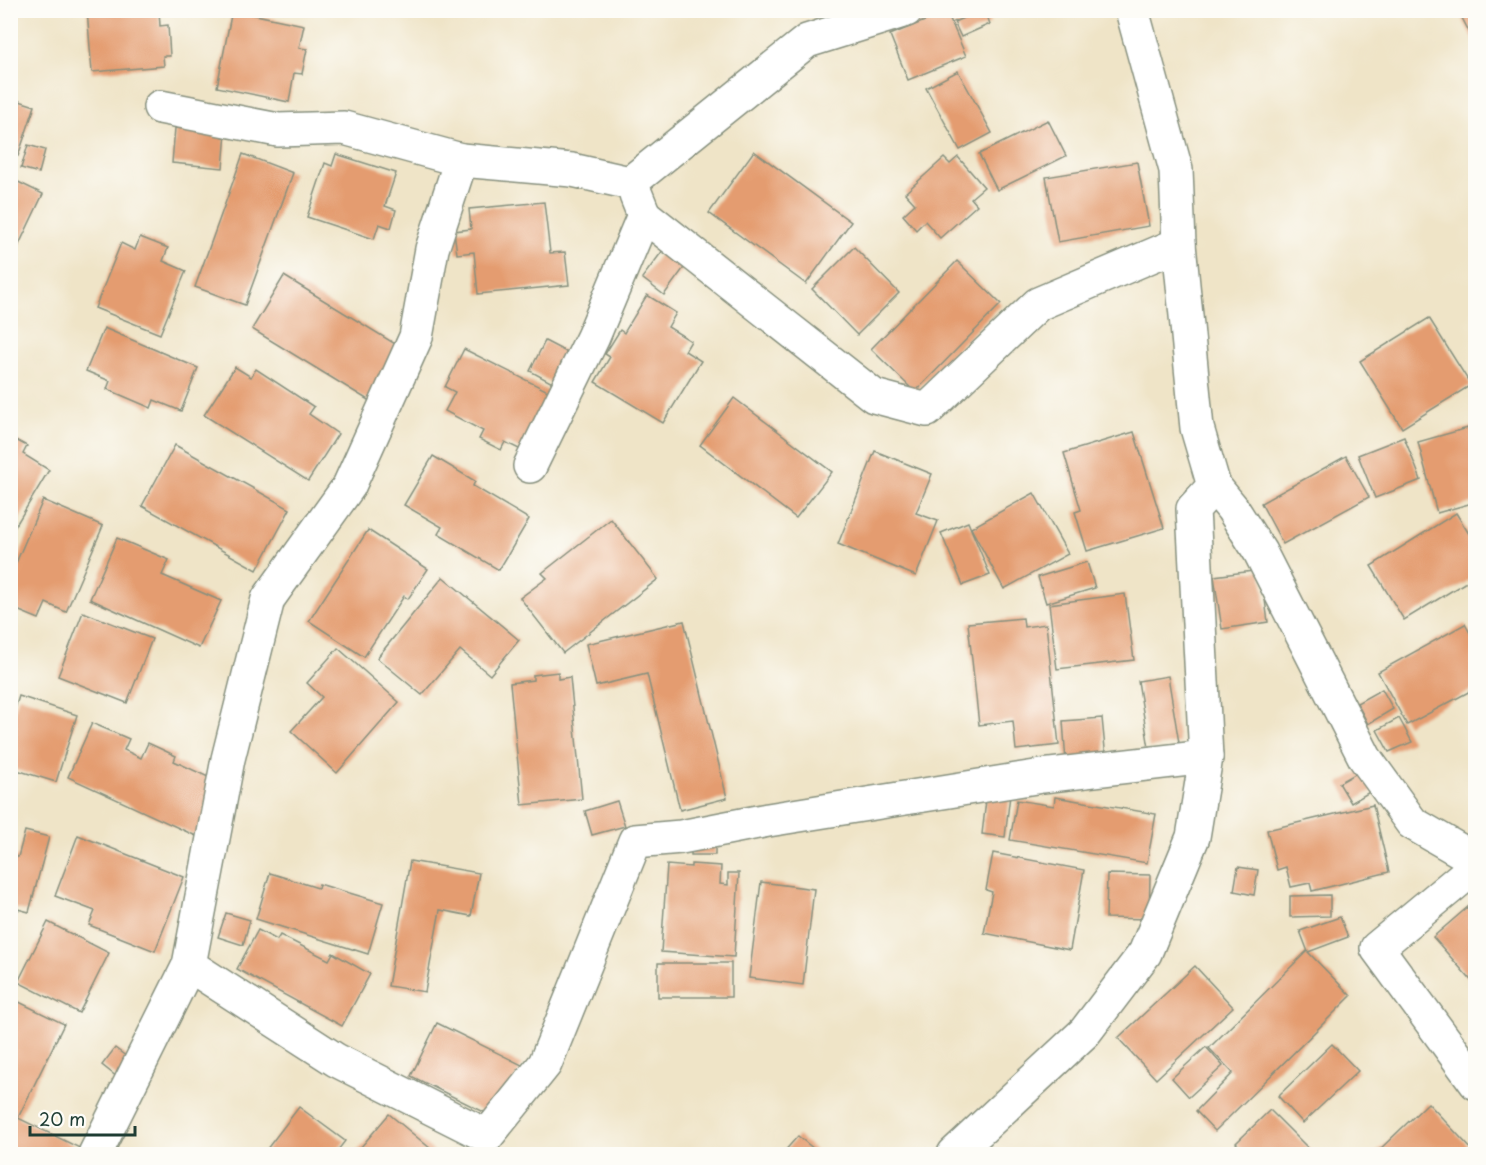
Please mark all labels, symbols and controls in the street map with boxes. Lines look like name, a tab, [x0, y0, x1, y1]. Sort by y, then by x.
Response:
scale bar	[30, 1099, 135, 1137]
text: 20 m	[39, 1105, 85, 1132]

